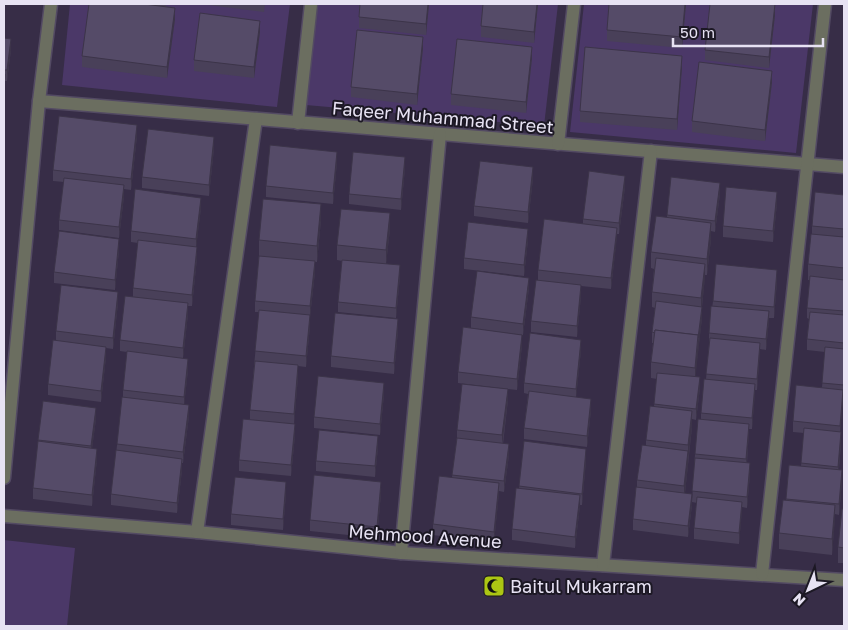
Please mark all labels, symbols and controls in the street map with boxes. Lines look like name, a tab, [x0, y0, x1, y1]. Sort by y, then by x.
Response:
scale bar	[673, 15, 823, 47]
text: 50 m	[680, 23, 715, 41]
street label: Faqeer Muhammad Street	[331, 96, 555, 138]
street label: Mehmood Avenue	[348, 520, 502, 552]
north arrow	[783, 565, 833, 615]
mosque icon: Baitul Mukarram	[482, 574, 506, 598]
place label: Baitul Mukarram	[510, 575, 652, 597]
text: N	[789, 590, 808, 610]

